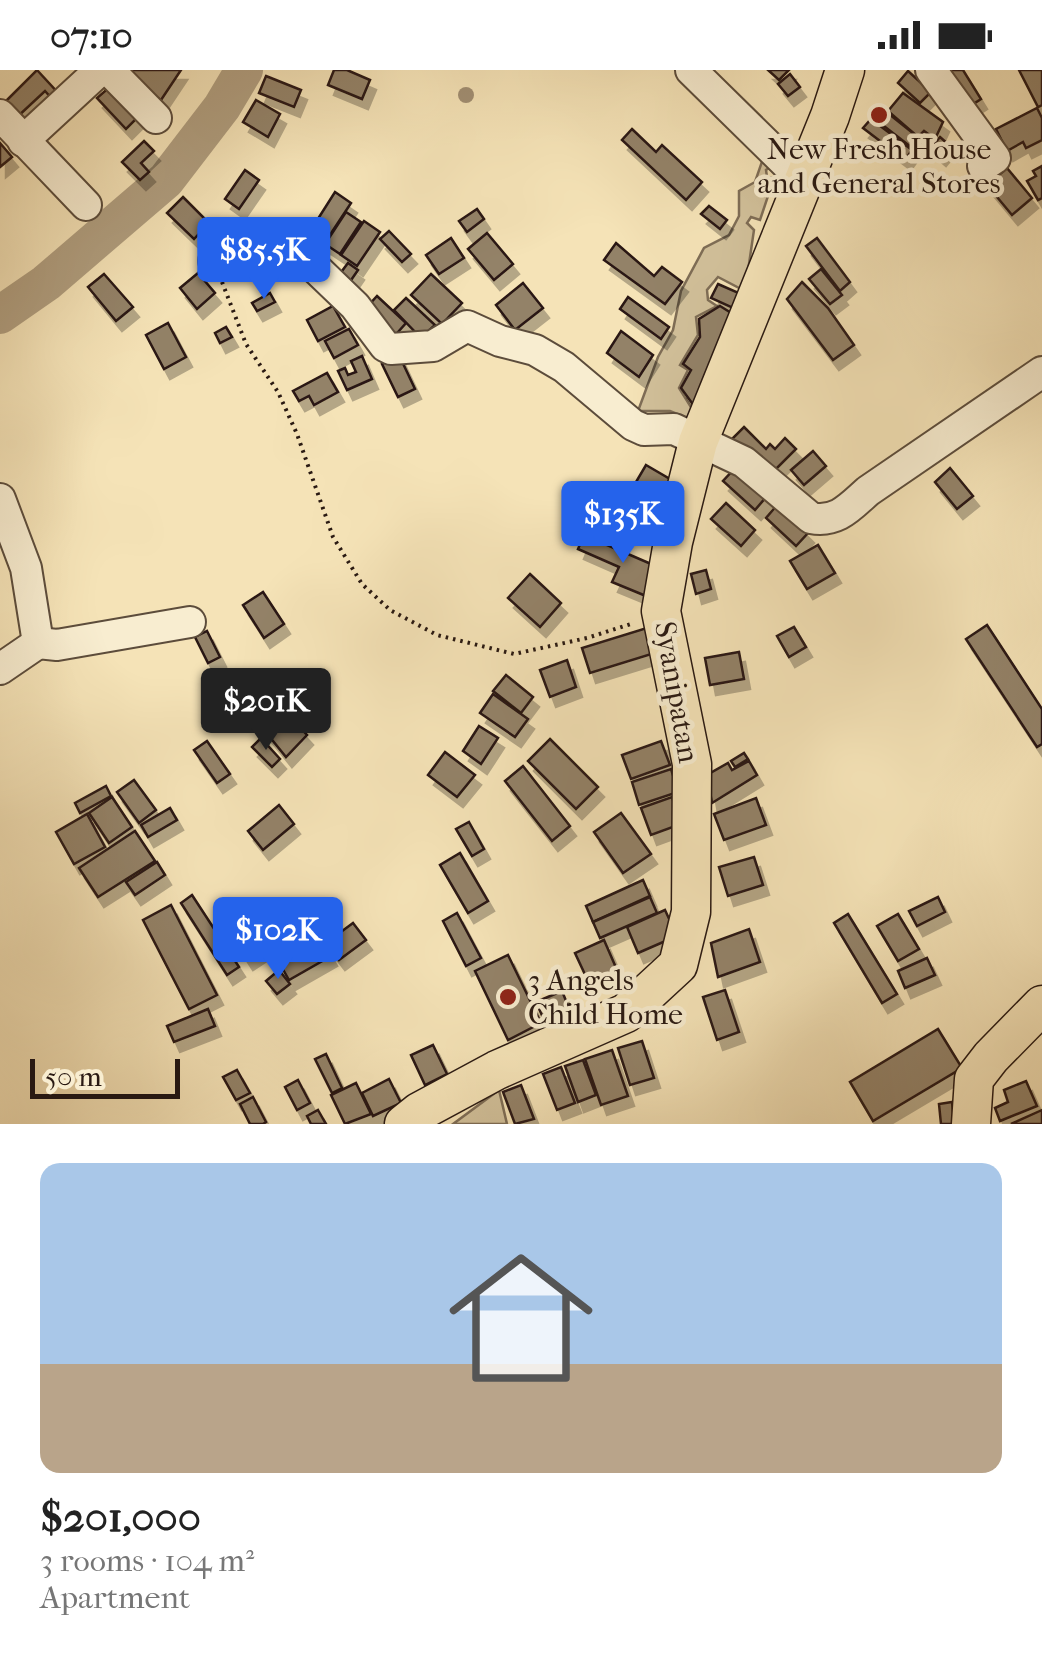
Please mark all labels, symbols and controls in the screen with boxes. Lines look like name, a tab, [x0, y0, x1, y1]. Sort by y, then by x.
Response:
text: 07:10	[50, 13, 133, 58]
marker: New Fresh House and General Stores	[868, 104, 890, 126]
place label: New Fresh House and General Stores	[757, 132, 1001, 201]
pin: $85.5K	[183, 217, 345, 302]
text: $85.5K	[219, 231, 309, 268]
pin: $135K	[553, 481, 693, 566]
text: $135K	[583, 495, 663, 532]
street label: Syanipatan	[647, 619, 706, 766]
pin: $201K	[196, 668, 336, 753]
text: $201K	[223, 682, 309, 719]
pin: $102K	[208, 897, 348, 982]
text: $102K	[235, 911, 321, 948]
place label: 3 Angels Child Home	[528, 963, 683, 1032]
marker: 3 Angels Child Home	[497, 986, 519, 1008]
scale bar	[30, 1054, 180, 1098]
text: 50 m	[45, 1060, 102, 1093]
icon: home	[431, 1228, 611, 1408]
text: $201,000	[40, 1493, 201, 1542]
text: 3 rooms · 104 m²	[40, 1542, 254, 1579]
text: Apartment	[40, 1579, 190, 1616]

